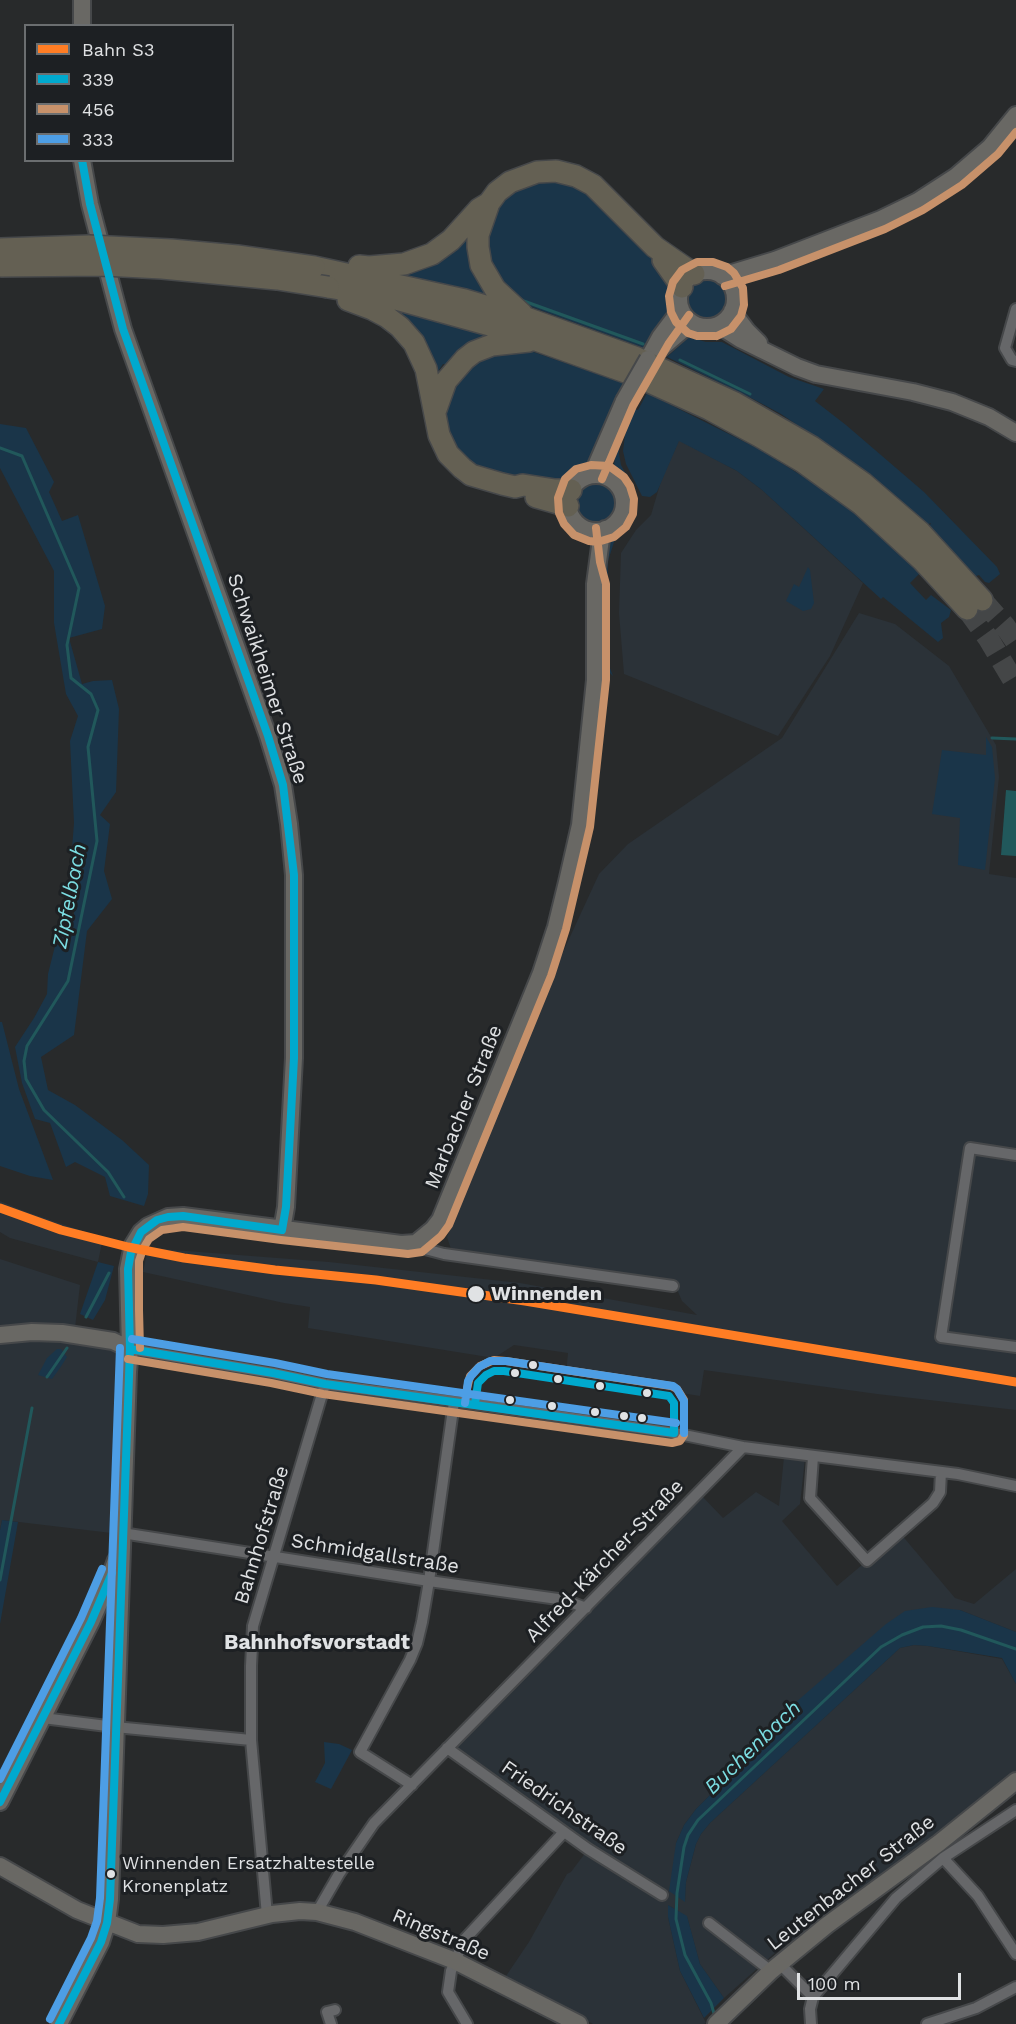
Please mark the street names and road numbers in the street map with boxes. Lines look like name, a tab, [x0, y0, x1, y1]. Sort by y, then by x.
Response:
street label: Schwaikheimer Straße	[222, 571, 312, 787]
street label: Marbacher Straße	[420, 1022, 508, 1192]
street label: Bahnhofstraße	[230, 1463, 294, 1607]
street label: Alfred-Kärcher-Straße	[521, 1475, 689, 1647]
street label: Schmidgallstraße	[289, 1529, 461, 1579]
street label: Friedrichstraße	[496, 1756, 632, 1860]
street label: Leutenbacher Straße	[762, 1810, 940, 1956]
street label: Ringstraße	[389, 1904, 493, 1966]

